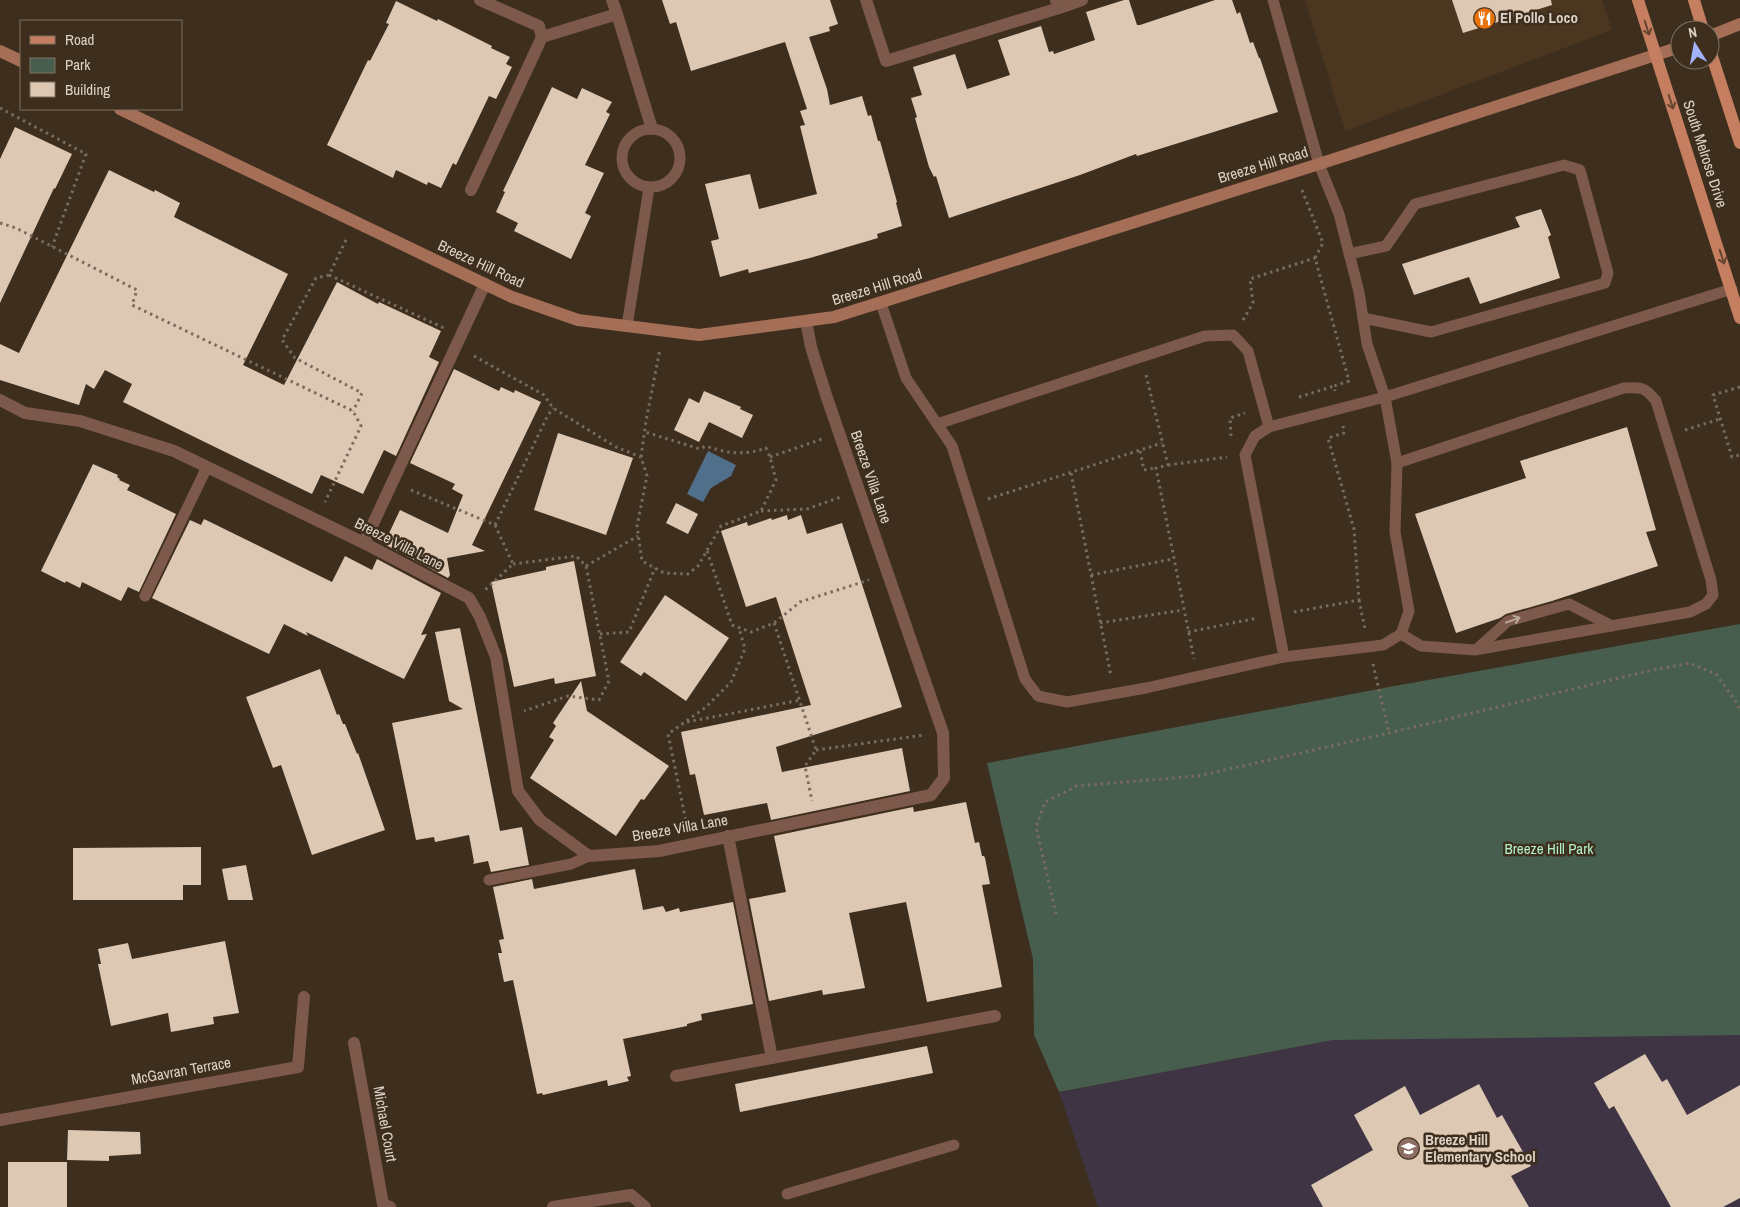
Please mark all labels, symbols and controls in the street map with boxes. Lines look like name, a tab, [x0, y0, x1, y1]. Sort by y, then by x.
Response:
restaurant icon: El Pollo Loco	[1472, 6, 1496, 30]
place label: El Pollo Loco	[1500, 7, 1578, 28]
legend	[20, 20, 182, 110]
one-way arrow	[1643, 20, 1653, 36]
north arrow	[1670, 20, 1720, 70]
text: N	[1687, 23, 1698, 42]
text: Road	[65, 29, 94, 50]
text: Park	[65, 54, 91, 75]
text: Building	[65, 79, 110, 100]
one-way arrow	[1667, 94, 1677, 110]
street label: South Melrose Drive	[1678, 97, 1733, 211]
street label: Breeze Hill Road	[1215, 141, 1310, 188]
street label: Breeze Hill Road	[435, 234, 528, 293]
one-way arrow	[1717, 249, 1727, 265]
street label: Breeze Hill Road	[829, 263, 924, 310]
street label: Breeze Villa Lane	[846, 428, 897, 526]
street label: Breeze Villa Lane	[351, 512, 447, 575]
one-way arrow	[1505, 615, 1520, 624]
street label: Breeze Villa Lane	[630, 809, 730, 846]
park label: Breeze Hill Park	[1505, 838, 1594, 859]
street label: McGavran Terrace	[129, 1051, 233, 1090]
street label: Michael Court	[369, 1084, 403, 1164]
place label: Breeze Hill Elementary School	[1425, 1129, 1536, 1167]
school or university icon: Breeze Hill Elementary School	[1397, 1137, 1421, 1161]

